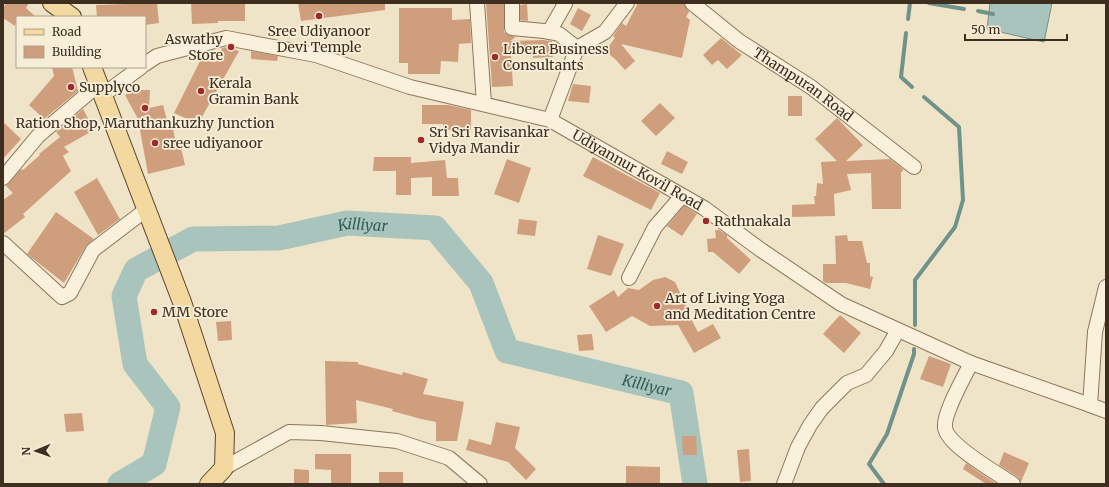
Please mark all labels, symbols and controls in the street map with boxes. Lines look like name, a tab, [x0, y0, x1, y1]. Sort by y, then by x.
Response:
marker: Sree Udiyanoor Devi Temple	[314, 11, 324, 21]
legend	[16, 16, 146, 68]
scale bar	[965, 16, 1067, 42]
place label: Sree Udiyanoor Devi Temple	[268, 22, 370, 56]
text: 50 m	[971, 22, 1000, 37]
text: Road	[52, 24, 81, 39]
place label: Aswathy Store	[164, 30, 224, 64]
place label: Libera Business Consultants	[503, 40, 609, 74]
marker: Aswathy Store	[226, 42, 236, 52]
street label: Thampuran Road	[750, 43, 857, 126]
text: Building	[52, 44, 102, 59]
marker: Libera Business Consultants	[490, 52, 500, 62]
place label: Kerala Gramin Bank	[209, 74, 299, 108]
place label: Supplyco	[79, 78, 140, 96]
marker: Supplyco	[66, 82, 76, 92]
marker: Kerala Gramin Bank	[196, 86, 206, 96]
marker: Ration Shop, Maruthankuzhy Junction	[140, 103, 150, 113]
place label: Ration Shop, Maruthankuzhy Junction	[15, 114, 275, 132]
place label: Sri Sri Ravisankar Vidya Mandir	[428, 123, 550, 157]
street label: Udiyannur Kovil Road	[569, 126, 706, 215]
place label: sree udiyanoor	[163, 134, 263, 152]
marker: Sri Sri Ravisankar Vidya Mandir	[416, 135, 426, 145]
marker: sree udiyanoor	[150, 138, 160, 148]
place label: Rathnakala	[714, 212, 791, 230]
water label: Killiyar	[335, 213, 389, 235]
marker: Rathnakala	[701, 216, 711, 226]
place label: Art of Living Yoga and Meditation Centre	[664, 289, 815, 323]
marker: Art of Living Yoga and Meditation Centre	[652, 301, 662, 311]
place label: MM Store	[162, 303, 228, 321]
marker: MM Store	[149, 307, 159, 317]
water label: Killiyar	[619, 369, 674, 400]
north arrow	[16, 431, 56, 471]
text: N	[19, 446, 33, 456]

